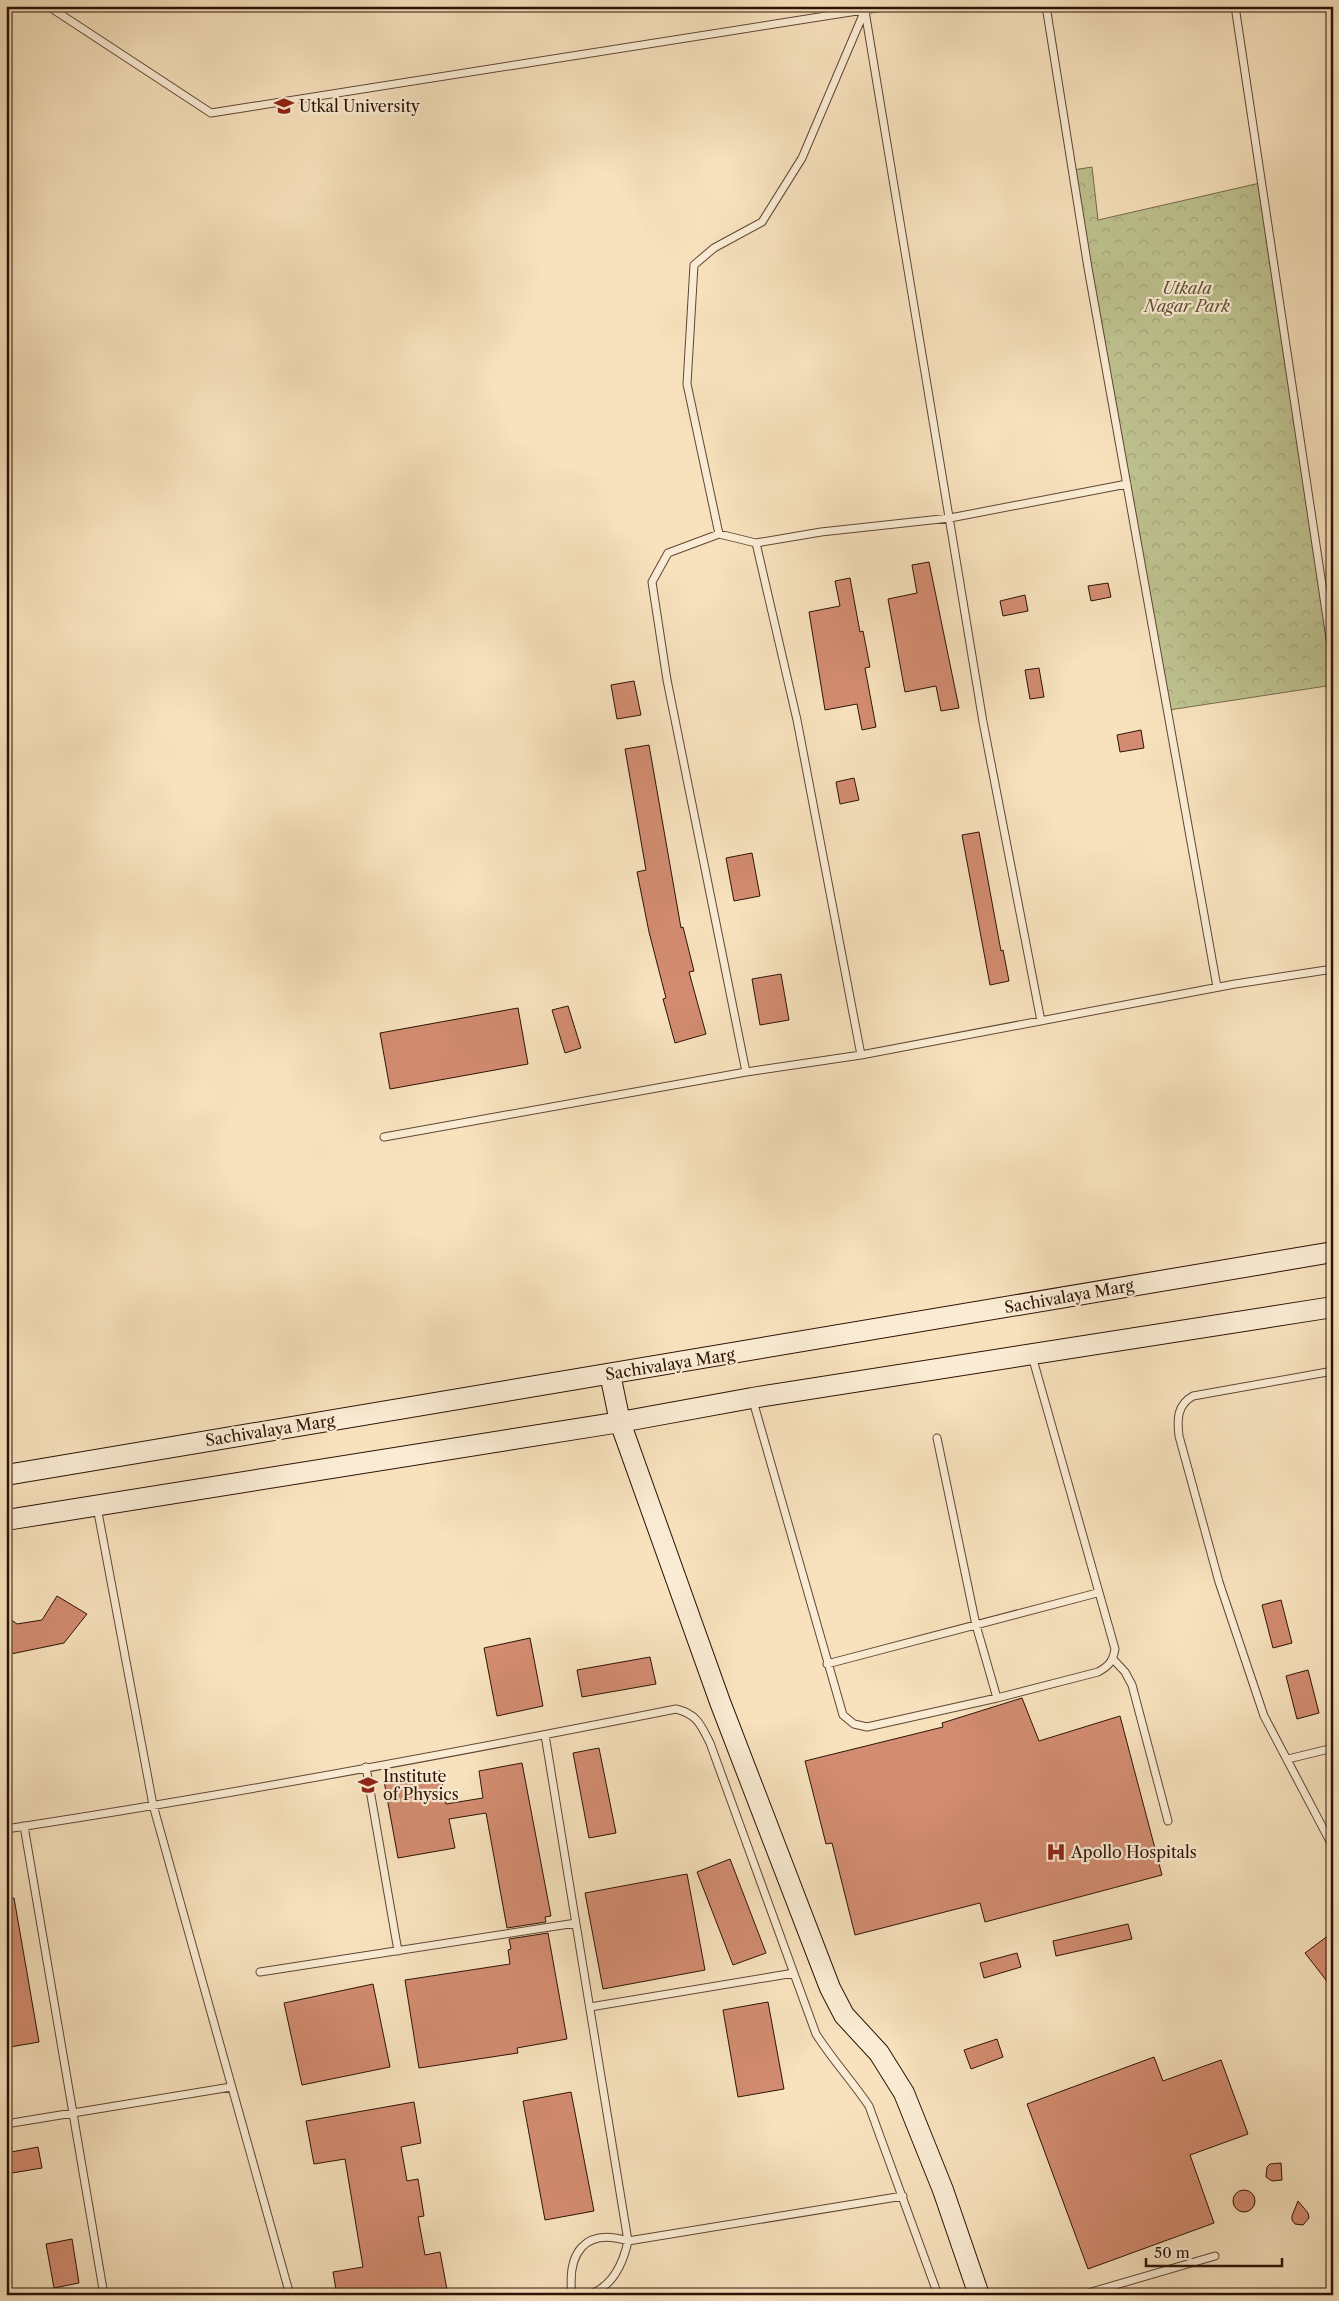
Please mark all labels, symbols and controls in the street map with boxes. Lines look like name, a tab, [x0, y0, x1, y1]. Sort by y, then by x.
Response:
school or university icon: Utkal University	[273, 95, 295, 117]
place label: Utkal University	[299, 96, 421, 116]
park label: Utkala Nagar Park	[1142, 278, 1230, 316]
street label: Sachivalaya Marg	[1003, 1275, 1136, 1317]
street label: Sachivalaya Marg	[604, 1344, 737, 1384]
street label: Sachivalaya Marg	[204, 1410, 337, 1450]
place label: Institute of Physics	[383, 1766, 459, 1804]
school or university icon: Institute of Physics	[357, 1774, 379, 1796]
hospital icon: Apollo Hospitals	[1045, 1841, 1067, 1863]
place label: Apollo Hospitals	[1070, 1842, 1197, 1862]
scale bar	[1146, 2236, 1283, 2268]
text: 50 m	[1154, 2243, 1190, 2262]

